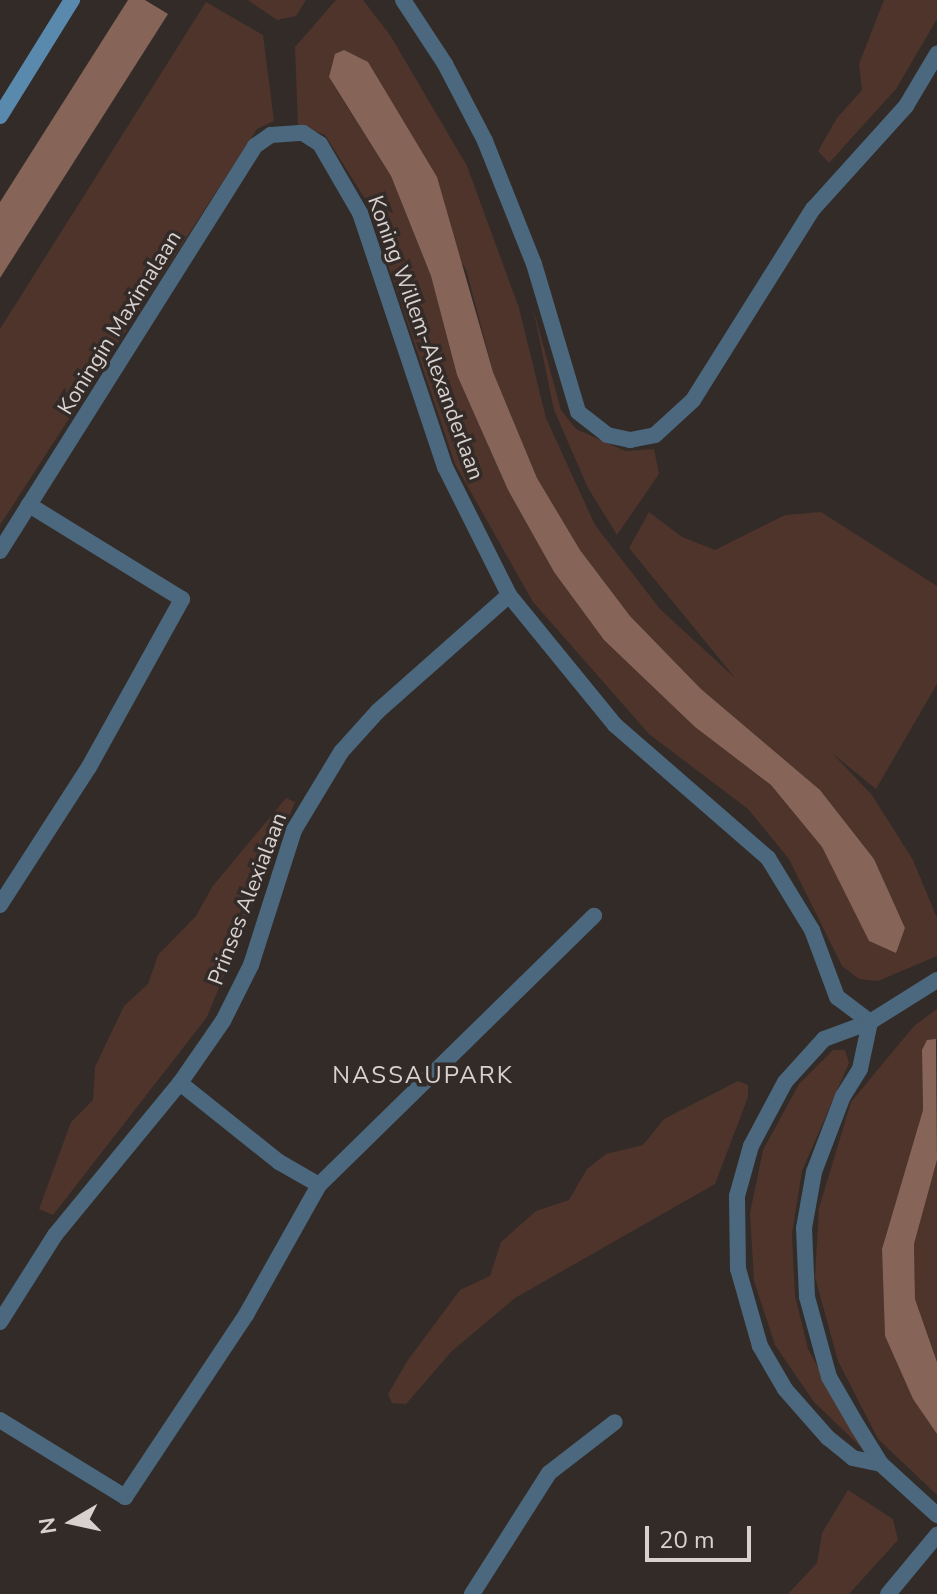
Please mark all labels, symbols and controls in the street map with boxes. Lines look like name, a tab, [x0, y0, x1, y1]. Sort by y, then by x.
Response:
street label: Koning Willem-Alexanderlaan	[361, 192, 489, 484]
street label: Koningin Maximalaan	[53, 226, 187, 420]
street label: Prinses Alexialaan	[203, 809, 293, 989]
district label: NASSAUPARK	[332, 1062, 514, 1090]
north arrow	[32, 1482, 112, 1562]
scale bar	[649, 1510, 755, 1560]
text: N	[32, 1515, 64, 1536]
text: 20 m	[659, 1524, 715, 1556]

